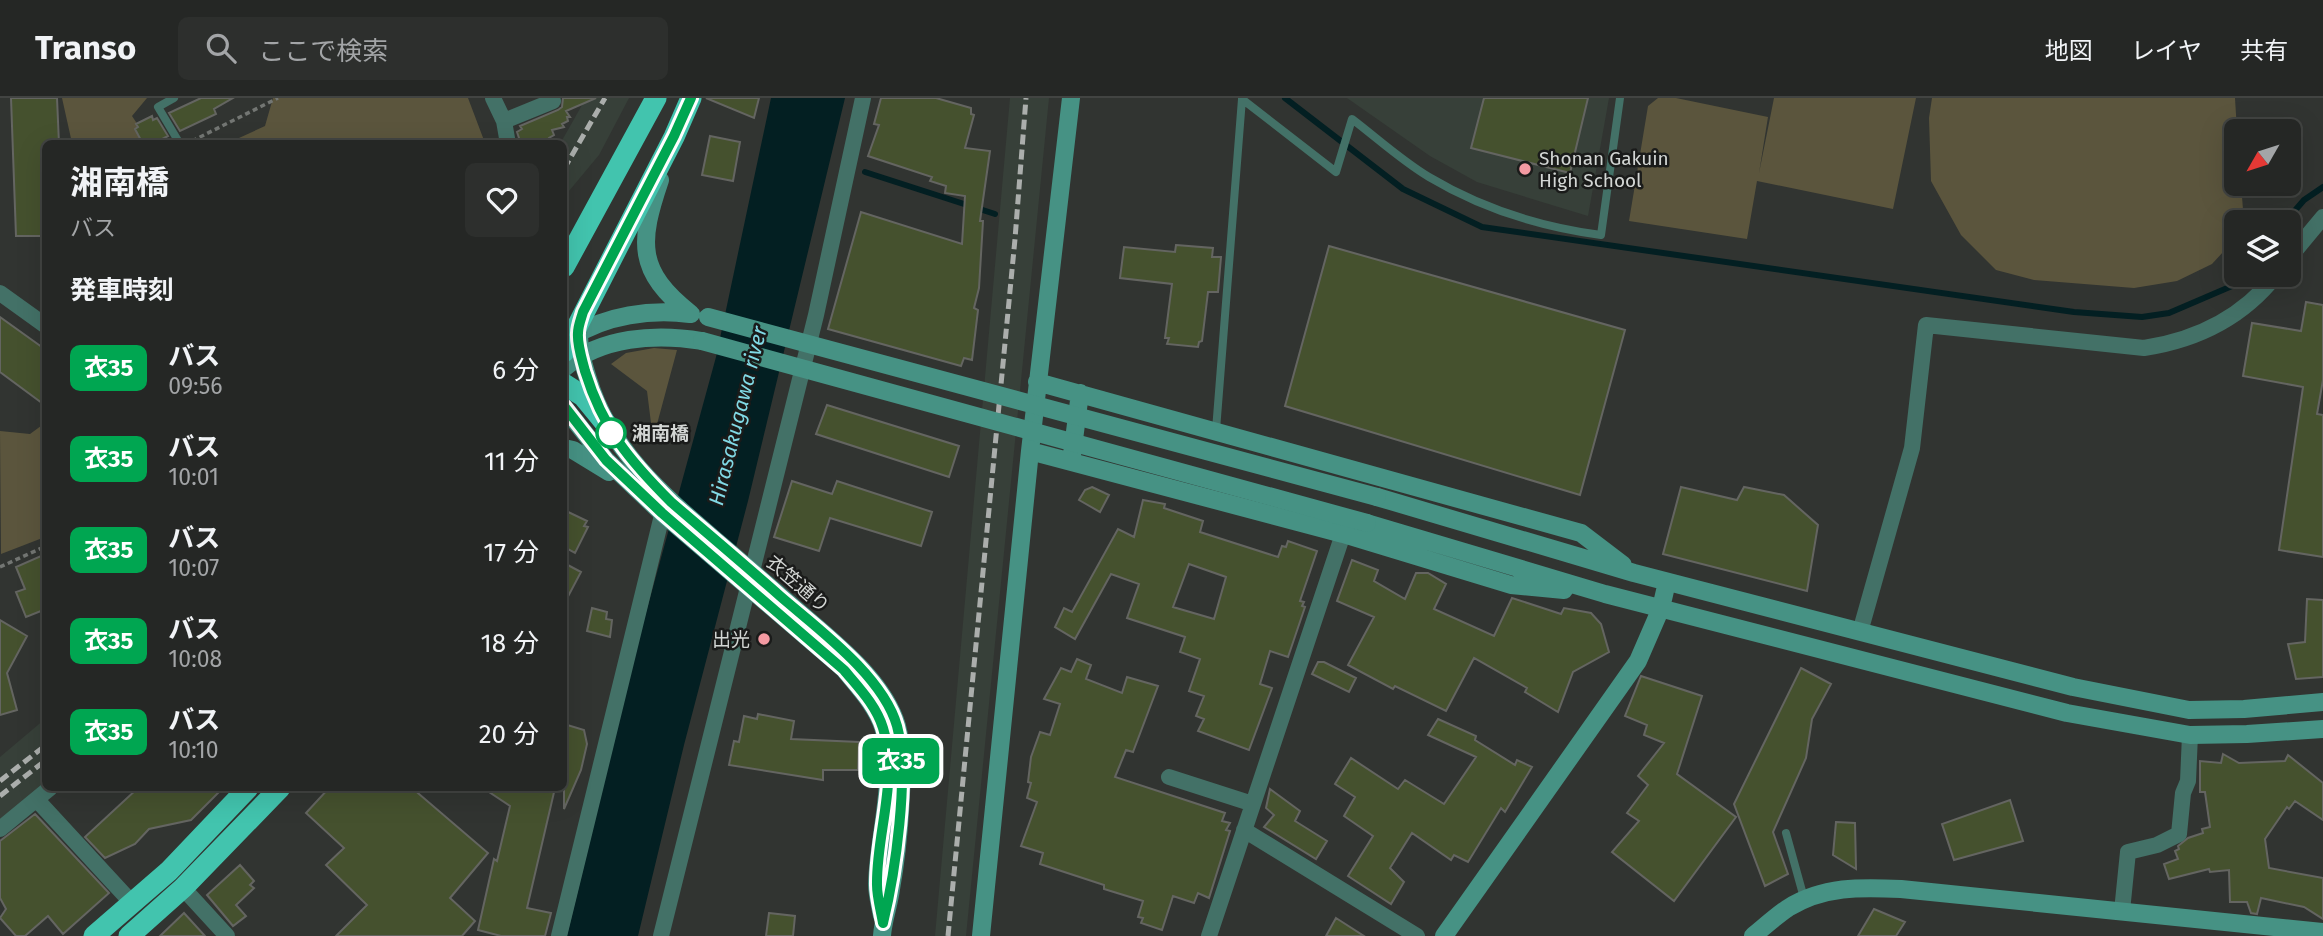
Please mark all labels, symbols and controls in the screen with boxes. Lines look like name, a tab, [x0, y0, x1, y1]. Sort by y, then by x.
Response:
search box	[178, 17, 668, 80]
text: Transo	[35, 28, 136, 68]
icon: search	[202, 29, 240, 67]
text: ここで検索	[258, 36, 388, 67]
text: 地図	[2045, 37, 2093, 65]
text: レイヤ	[2131, 37, 2202, 65]
text: 共有	[2240, 37, 2288, 65]
north arrow	[2224, 119, 2301, 196]
map controls	[2224, 119, 2301, 287]
place label: Shonan Gakuin High School	[1539, 147, 1669, 192]
marker: Shonan Gakuin High School	[1517, 161, 1533, 177]
text: 湘南橋	[70, 163, 169, 203]
button: heart	[465, 163, 539, 237]
button: layers	[2224, 210, 2301, 287]
text: バス	[70, 214, 116, 242]
text: 発車時刻	[70, 275, 174, 306]
water label: Hirasakugawa river	[703, 323, 773, 508]
text: バス	[168, 341, 220, 372]
text: 衣35	[84, 354, 133, 382]
text: 6 分	[492, 355, 539, 386]
text: 09:56	[168, 372, 222, 400]
marker: 湘南橋	[596, 418, 626, 448]
place label: 湘南橋	[632, 422, 689, 445]
text: バス	[168, 432, 220, 463]
text: 衣35	[84, 445, 133, 473]
text: 11 分	[484, 446, 539, 477]
text: 10:01	[168, 463, 219, 491]
text: バス	[168, 523, 220, 554]
text: 衣35	[84, 536, 133, 564]
text: 17 分	[483, 537, 539, 568]
street label: 衣笠通り	[762, 550, 834, 618]
text: 10:07	[168, 554, 219, 582]
text: バス	[168, 614, 220, 645]
text: 衣35	[84, 627, 133, 655]
text: 18 分	[481, 628, 539, 659]
place label: 出光	[712, 628, 750, 651]
marker: 出光	[756, 631, 772, 647]
text: 10:08	[168, 645, 222, 673]
text: バス	[168, 705, 220, 736]
text: 衣35	[84, 718, 133, 746]
text: 20 分	[479, 719, 539, 750]
text: 10:10	[168, 736, 219, 764]
line badge: 衣35	[861, 738, 941, 784]
text: 衣35	[876, 747, 926, 775]

